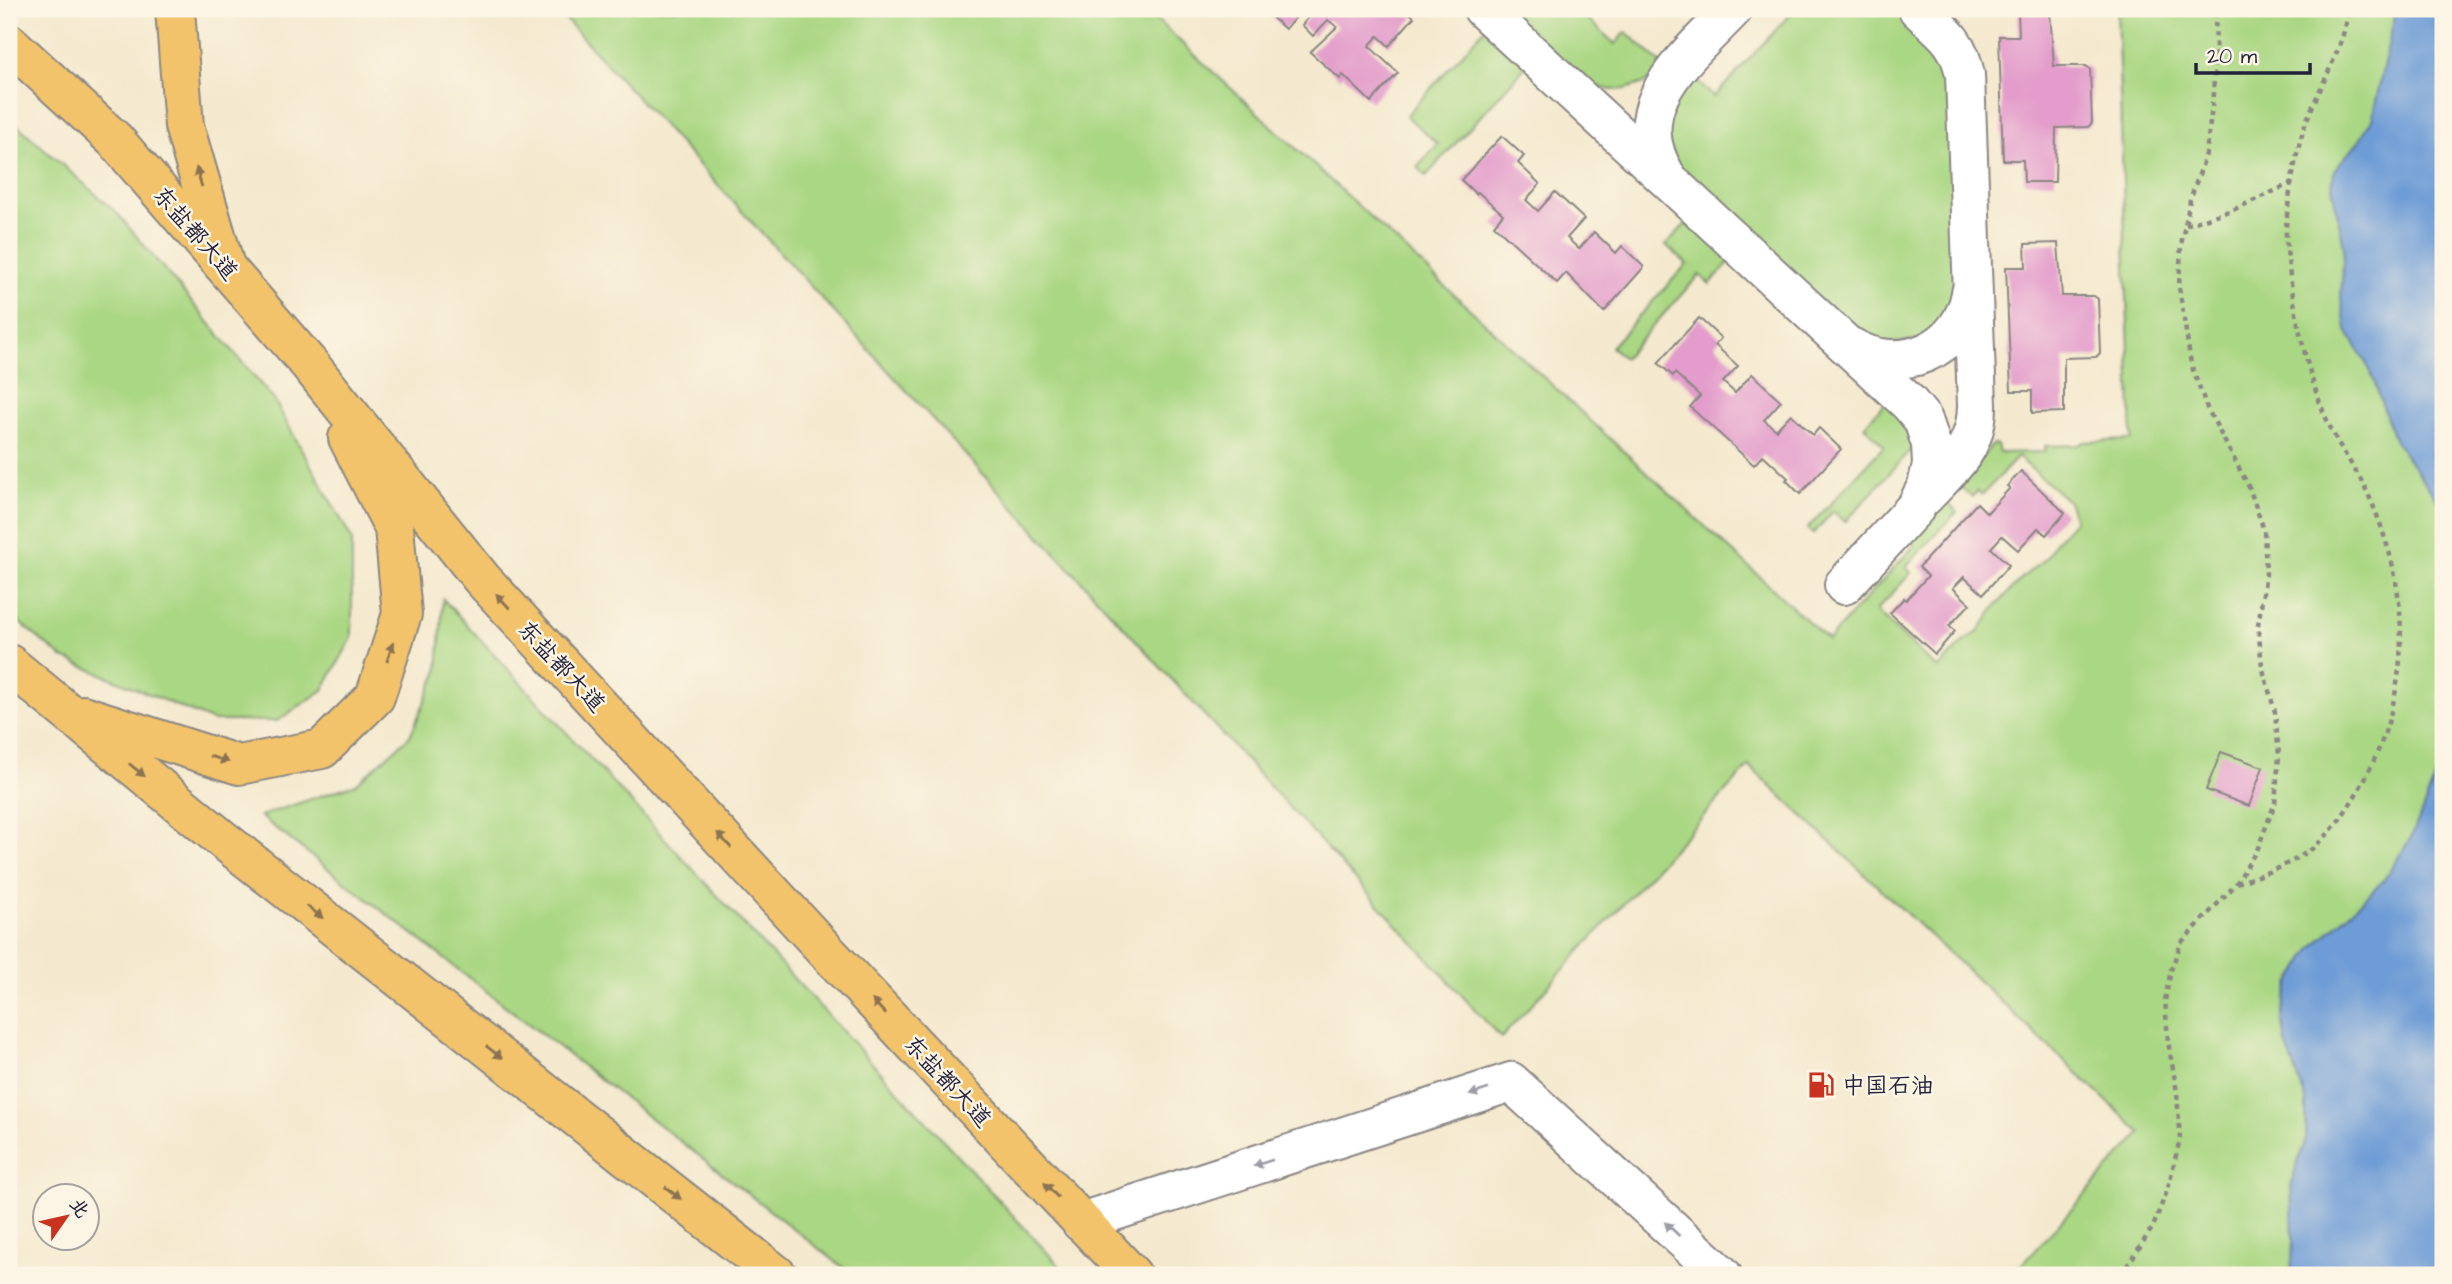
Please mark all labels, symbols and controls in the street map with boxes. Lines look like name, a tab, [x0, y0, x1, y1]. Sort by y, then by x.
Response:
scale bar	[2196, 32, 2310, 76]
text: 20 m	[2207, 42, 2258, 71]
one-way arrow	[193, 166, 204, 188]
street label: 东盐都大道	[145, 180, 245, 288]
one-way arrow	[495, 593, 511, 610]
street label: 东盐都大道	[510, 614, 612, 720]
one-way arrow	[385, 641, 396, 662]
one-way arrow	[209, 754, 230, 764]
one-way arrow	[128, 762, 146, 777]
one-way arrow	[716, 831, 732, 849]
one-way arrow	[305, 904, 323, 919]
one-way arrow	[871, 999, 887, 1016]
street label: 东盐都大道	[896, 1029, 998, 1135]
one-way arrow	[484, 1045, 502, 1060]
fuel station icon: 中国石油	[1806, 1070, 1836, 1100]
place label: 中国石油	[1842, 1070, 1934, 1102]
one-way arrow	[1468, 1088, 1489, 1098]
one-way arrow	[1252, 1158, 1273, 1169]
north arrow	[32, 1182, 102, 1252]
one-way arrow	[1043, 1182, 1060, 1199]
one-way arrow	[664, 1185, 681, 1200]
text: 北	[62, 1193, 95, 1224]
one-way arrow	[1663, 1221, 1681, 1237]

